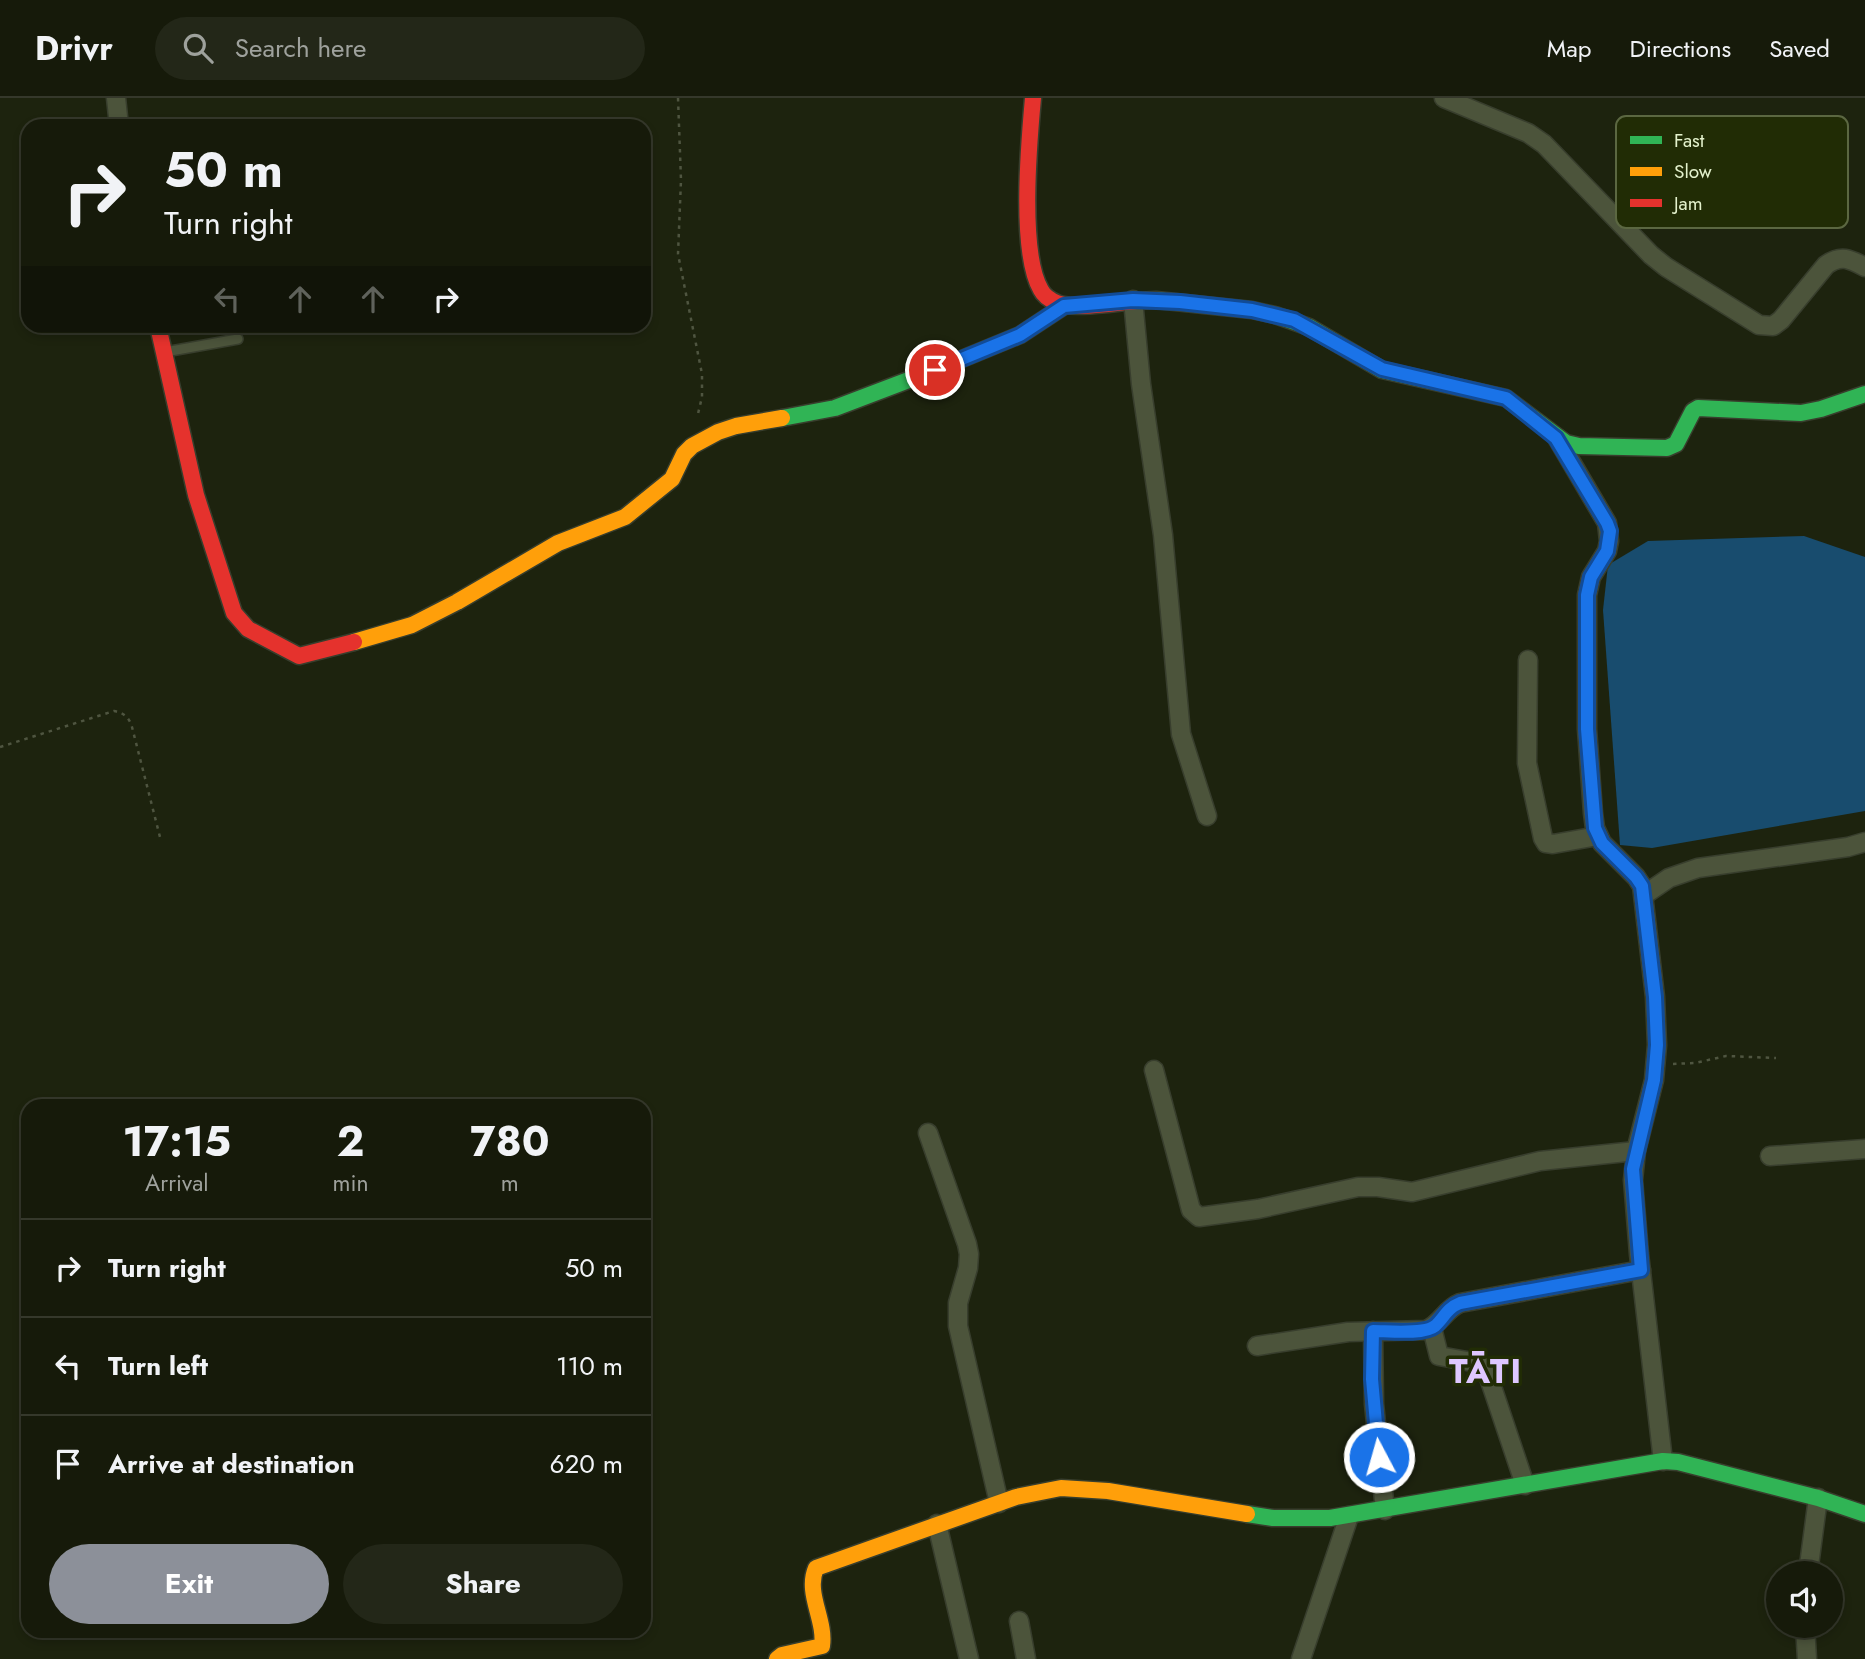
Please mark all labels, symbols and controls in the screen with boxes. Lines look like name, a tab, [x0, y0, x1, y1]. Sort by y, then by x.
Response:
search box	[155, 17, 645, 80]
text: Drivr	[35, 25, 113, 72]
icon: search	[179, 29, 217, 67]
text: Search here	[235, 29, 366, 67]
text: Map	[1547, 31, 1592, 66]
text: Directions	[1630, 31, 1731, 66]
text: Saved	[1769, 31, 1830, 66]
legend	[1616, 116, 1848, 228]
text: Fast	[1674, 127, 1705, 154]
text: 50 m	[164, 135, 283, 205]
icon: right	[49, 147, 140, 238]
text: Slow	[1674, 158, 1712, 185]
text: Jam	[1671, 190, 1703, 217]
text: Turn right	[164, 200, 293, 246]
icon: left	[208, 280, 246, 318]
icon: ahead	[281, 280, 319, 318]
icon: ahead	[354, 280, 392, 318]
icon: right	[427, 280, 465, 318]
pin	[905, 340, 965, 400]
icon: arrive	[916, 351, 954, 389]
text: 17:15	[122, 1111, 231, 1172]
text: 2	[337, 1111, 364, 1172]
text: 780	[470, 1111, 550, 1172]
text: Arrival	[145, 1166, 209, 1200]
text: min	[333, 1166, 369, 1200]
text: m	[501, 1166, 519, 1200]
icon: right	[49, 1249, 87, 1287]
text: Turn right	[108, 1249, 226, 1287]
text: 50 m	[565, 1249, 623, 1287]
icon: left	[49, 1347, 87, 1385]
text: Turn left	[108, 1347, 208, 1385]
text: 110 m	[556, 1347, 623, 1385]
district label: TĀTI	[1449, 1348, 1523, 1395]
position arrow	[1342, 1420, 1416, 1494]
icon: arrive	[49, 1445, 87, 1483]
text: Arrive at destination	[108, 1445, 355, 1483]
text: 620 m	[550, 1445, 623, 1483]
button: Exit	[49, 1544, 329, 1624]
button: Share	[343, 1544, 623, 1624]
map controls	[1766, 1561, 1843, 1638]
button: sound	[1766, 1561, 1843, 1638]

